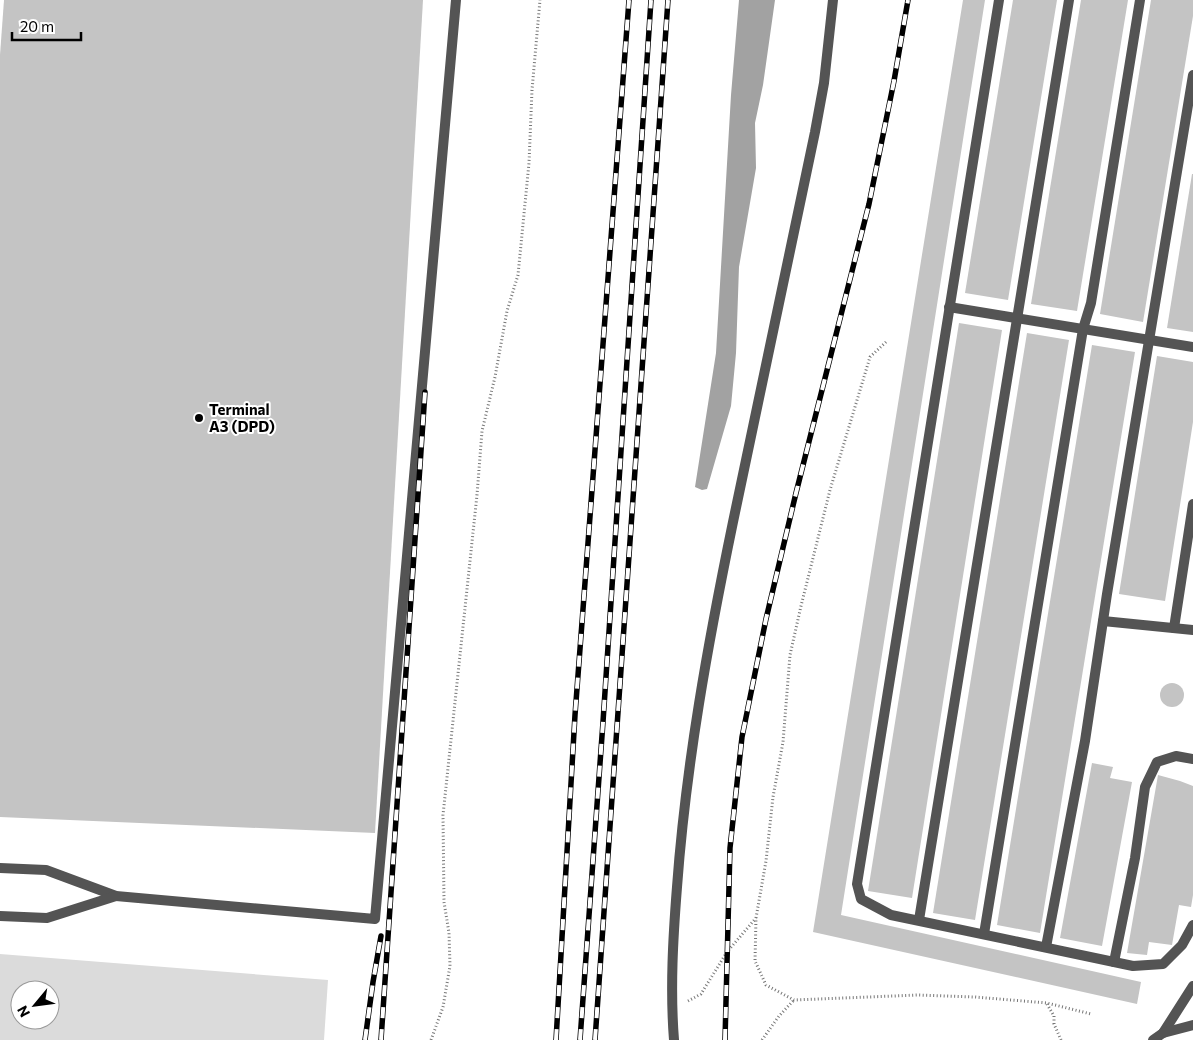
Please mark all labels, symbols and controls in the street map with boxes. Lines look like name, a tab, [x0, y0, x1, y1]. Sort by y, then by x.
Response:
scale bar	[12, 10, 81, 42]
text: 20 m	[20, 17, 54, 35]
place label: Terminal A3 (DPD)	[209, 400, 275, 435]
marker: Terminal A3 (DPD)	[193, 412, 205, 424]
north arrow	[10, 980, 60, 1030]
text: N	[13, 1003, 33, 1020]

